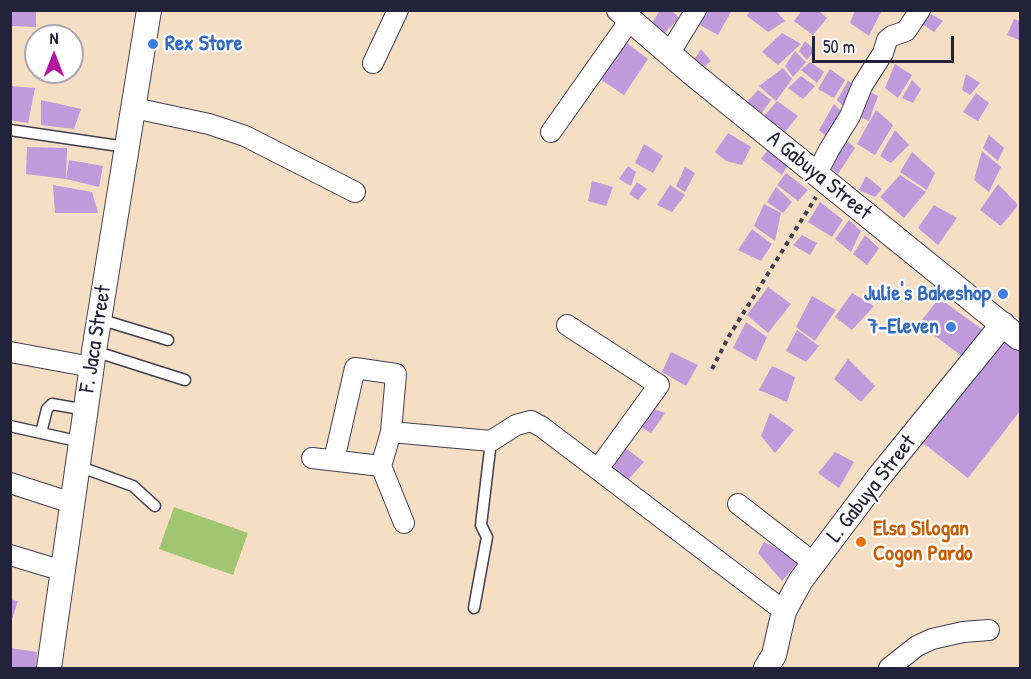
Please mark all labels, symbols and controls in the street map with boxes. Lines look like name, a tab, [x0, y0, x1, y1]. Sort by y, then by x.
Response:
north arrow	[24, 24, 84, 84]
scale bar	[815, 24, 958, 62]
text: N	[50, 27, 58, 49]
place label: Rex Store	[165, 31, 242, 57]
text: 50 m	[823, 34, 855, 59]
marker: Rex Store	[146, 37, 160, 51]
street label: A Gabuya Street	[761, 126, 877, 226]
place label: Julie's Bakeshop	[864, 281, 991, 307]
street label: F. Jaca Street	[74, 283, 118, 395]
marker: Julie's Bakeshop	[996, 287, 1010, 301]
place label: 7-Eleven	[867, 314, 939, 340]
marker: 7-Eleven	[944, 320, 958, 334]
street label: L. Gabuya Street	[822, 430, 922, 548]
place label: Elsa Silogan Cogon Pardo	[873, 516, 973, 568]
marker: Elsa Silogan Cogon Pardo	[854, 535, 868, 549]

